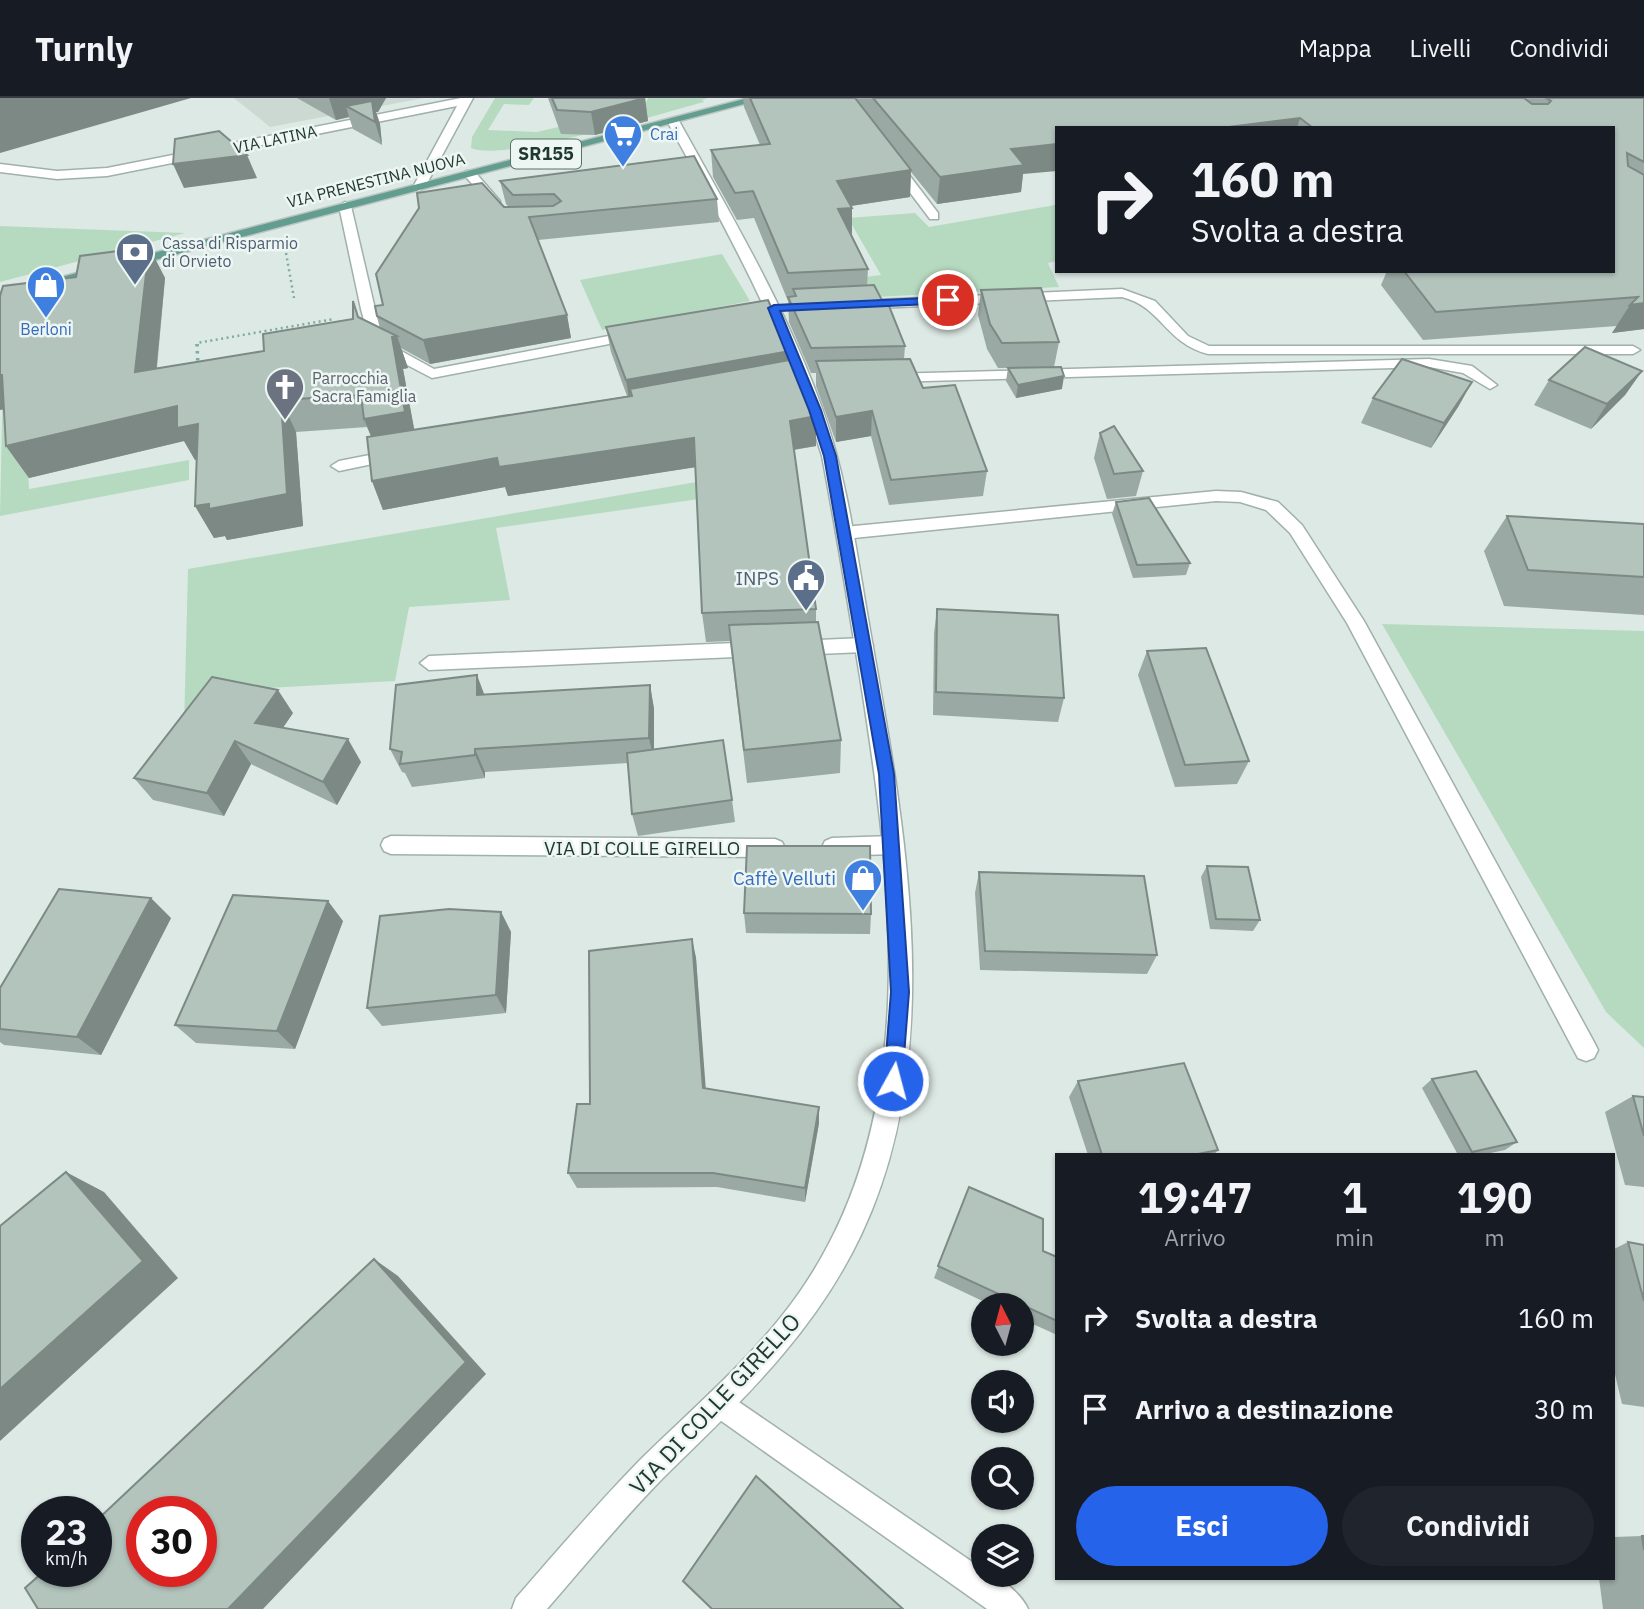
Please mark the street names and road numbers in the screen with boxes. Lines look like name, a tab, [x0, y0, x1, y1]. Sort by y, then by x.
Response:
street label: VIA LATINA	[231, 120, 319, 158]
road number: SR155	[511, 140, 581, 168]
street label: VIA PRENESTINA NUOVA	[285, 148, 467, 212]
street label: VIA DI COLLE GIRELLO	[544, 836, 740, 860]
street label: VIA DI COLLE GIRELLO	[622, 1306, 806, 1500]

